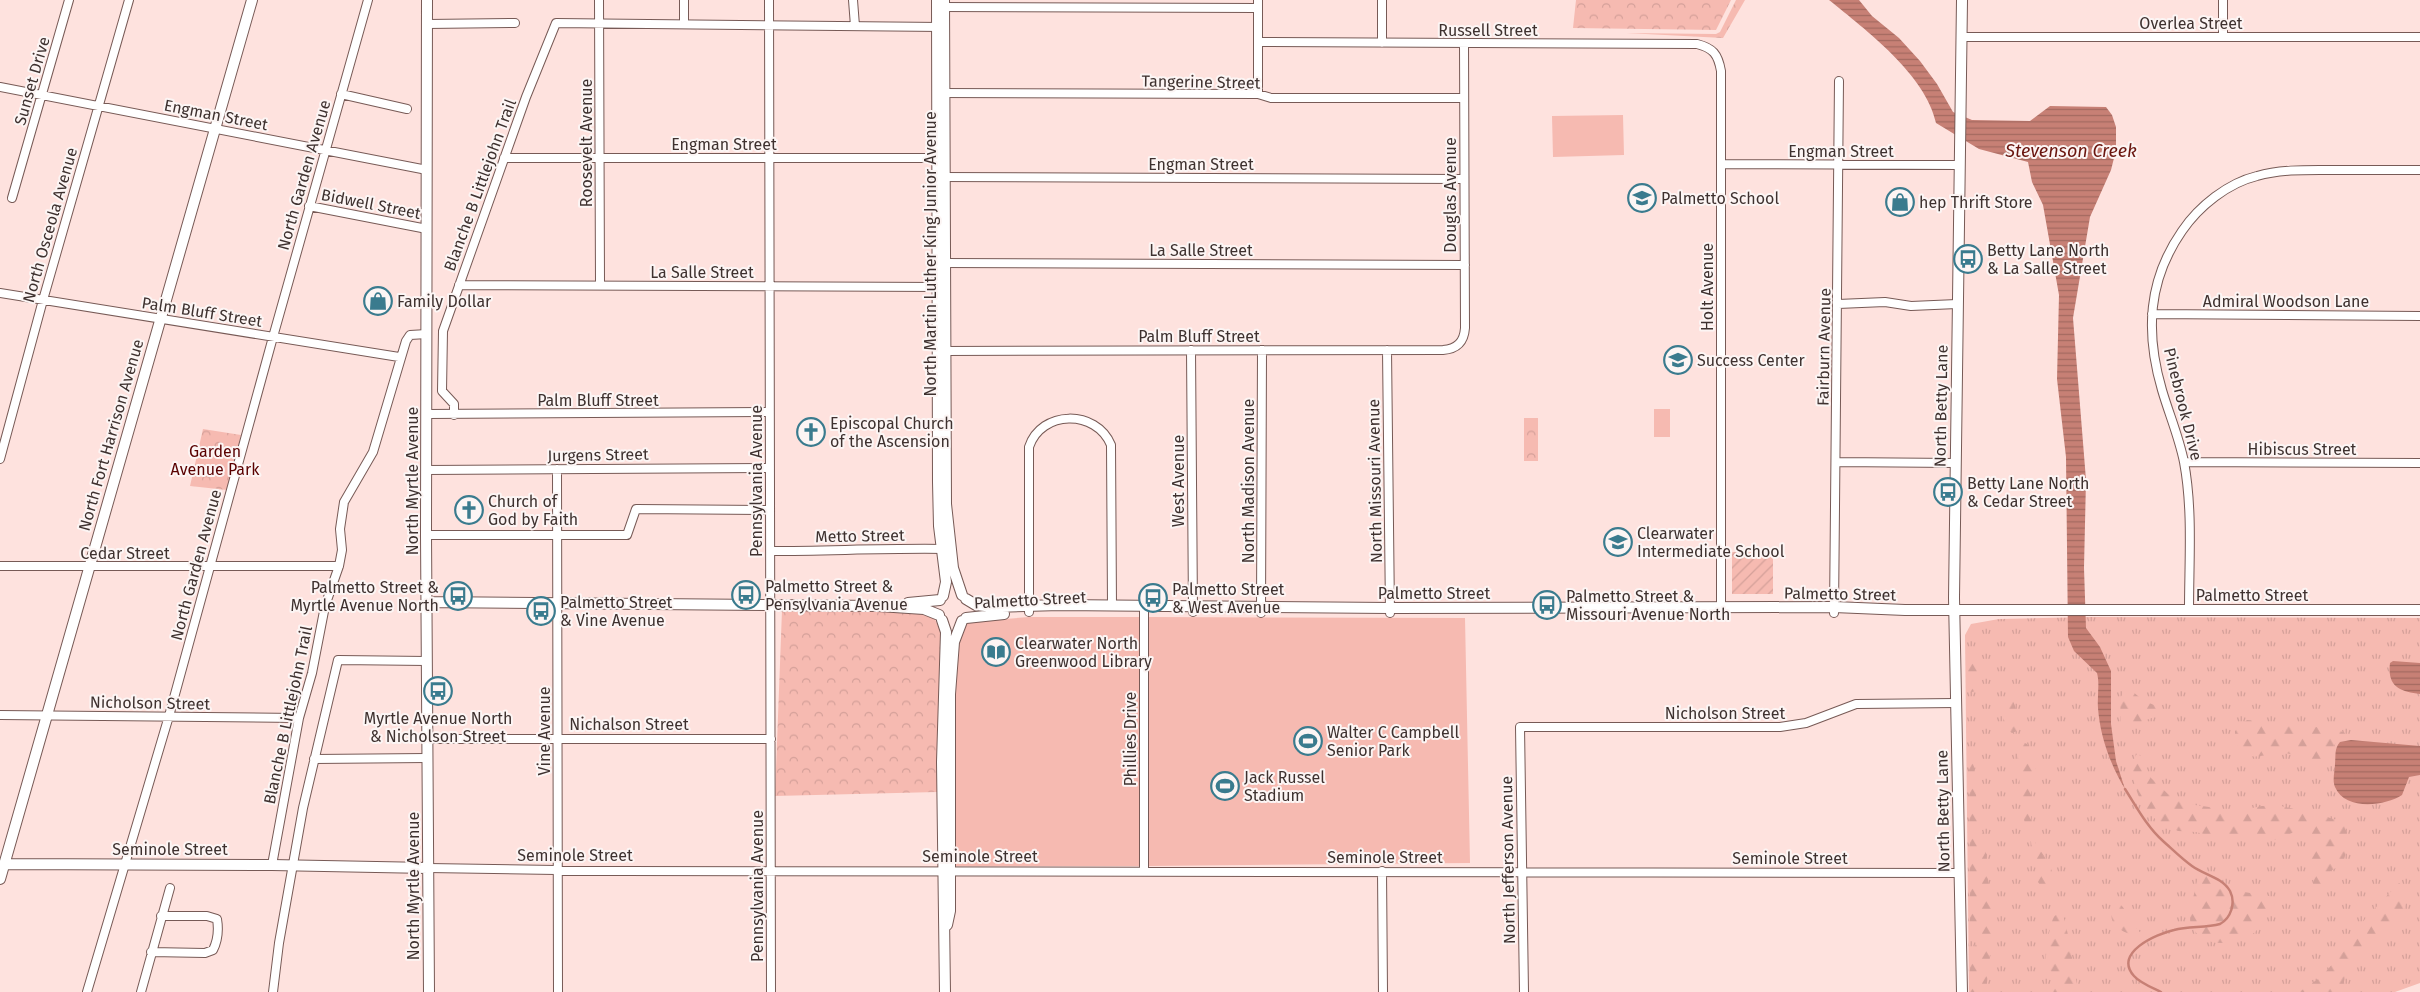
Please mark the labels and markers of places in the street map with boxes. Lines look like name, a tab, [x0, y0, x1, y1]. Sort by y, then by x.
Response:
school or university icon: Palmetto School	[1627, 183, 1657, 213]
shop icon: hep Thrift Store	[1885, 187, 1915, 217]
place label: Palmetto School	[1661, 189, 1779, 208]
place label: hep Thrift Store	[1919, 193, 2033, 212]
place label: Betty Lane North & La Salle Street	[1987, 241, 2109, 278]
bus stop icon: Betty Lane North & La Salle Street	[1953, 244, 1983, 274]
shop icon: Family Dollar	[363, 286, 393, 316]
place label: Family Dollar	[397, 292, 492, 311]
school or university icon: Success Center	[1663, 345, 1693, 375]
place label: Success Center	[1697, 351, 1805, 370]
place label: Episcopal Church of the Ascension	[830, 414, 954, 451]
church icon: Episcopal Church of the Ascension	[796, 417, 826, 447]
place label: Betty Lane North & Cedar Street	[1967, 474, 2089, 511]
bus stop icon: Betty Lane North & Cedar Street	[1933, 477, 1963, 507]
place label: Church of God by Faith	[488, 492, 578, 529]
church icon: Church of God by Faith	[454, 495, 484, 525]
place label: Clearwater Intermediate School	[1637, 524, 1785, 561]
school or university icon: Clearwater Intermediate School	[1603, 527, 1633, 557]
place label: Palmetto Street & Pensylvania Avenue	[765, 577, 908, 614]
place label: Palmetto Street & Myrtle Avenue North	[290, 578, 439, 615]
bus stop icon: Palmetto Street & Pensylvania Avenue	[731, 580, 761, 610]
place label: Palmetto Street & West Avenue	[1172, 580, 1285, 617]
bus stop icon: Palmetto Street & Myrtle Avenue North	[443, 581, 473, 611]
bus stop icon: Palmetto Street & West Avenue	[1138, 583, 1168, 613]
place label: Palmetto Street & Missouri Avenue North	[1566, 587, 1730, 624]
bus stop icon: Palmetto Street & Missouri Avenue North	[1532, 590, 1562, 620]
place label: Palmetto Street & Vine Avenue	[560, 593, 673, 630]
bus stop icon: Palmetto Street & Vine Avenue	[526, 596, 556, 626]
place label: Clearwater North Greenwood Library	[1015, 634, 1152, 671]
library icon: Clearwater North Greenwood Library	[981, 637, 1011, 667]
bus stop icon: Myrtle Avenue North & Nicholson Street	[423, 676, 453, 706]
place label: Myrtle Avenue North & Nicholson Street	[364, 709, 512, 746]
place label: Walter C Campbell Senior Park	[1327, 723, 1459, 760]
sports icon: Walter C Campbell Senior Park	[1293, 726, 1323, 756]
place label: Jack Russel Stadium	[1244, 768, 1325, 805]
sports icon: Jack Russel Stadium	[1210, 771, 1240, 801]

